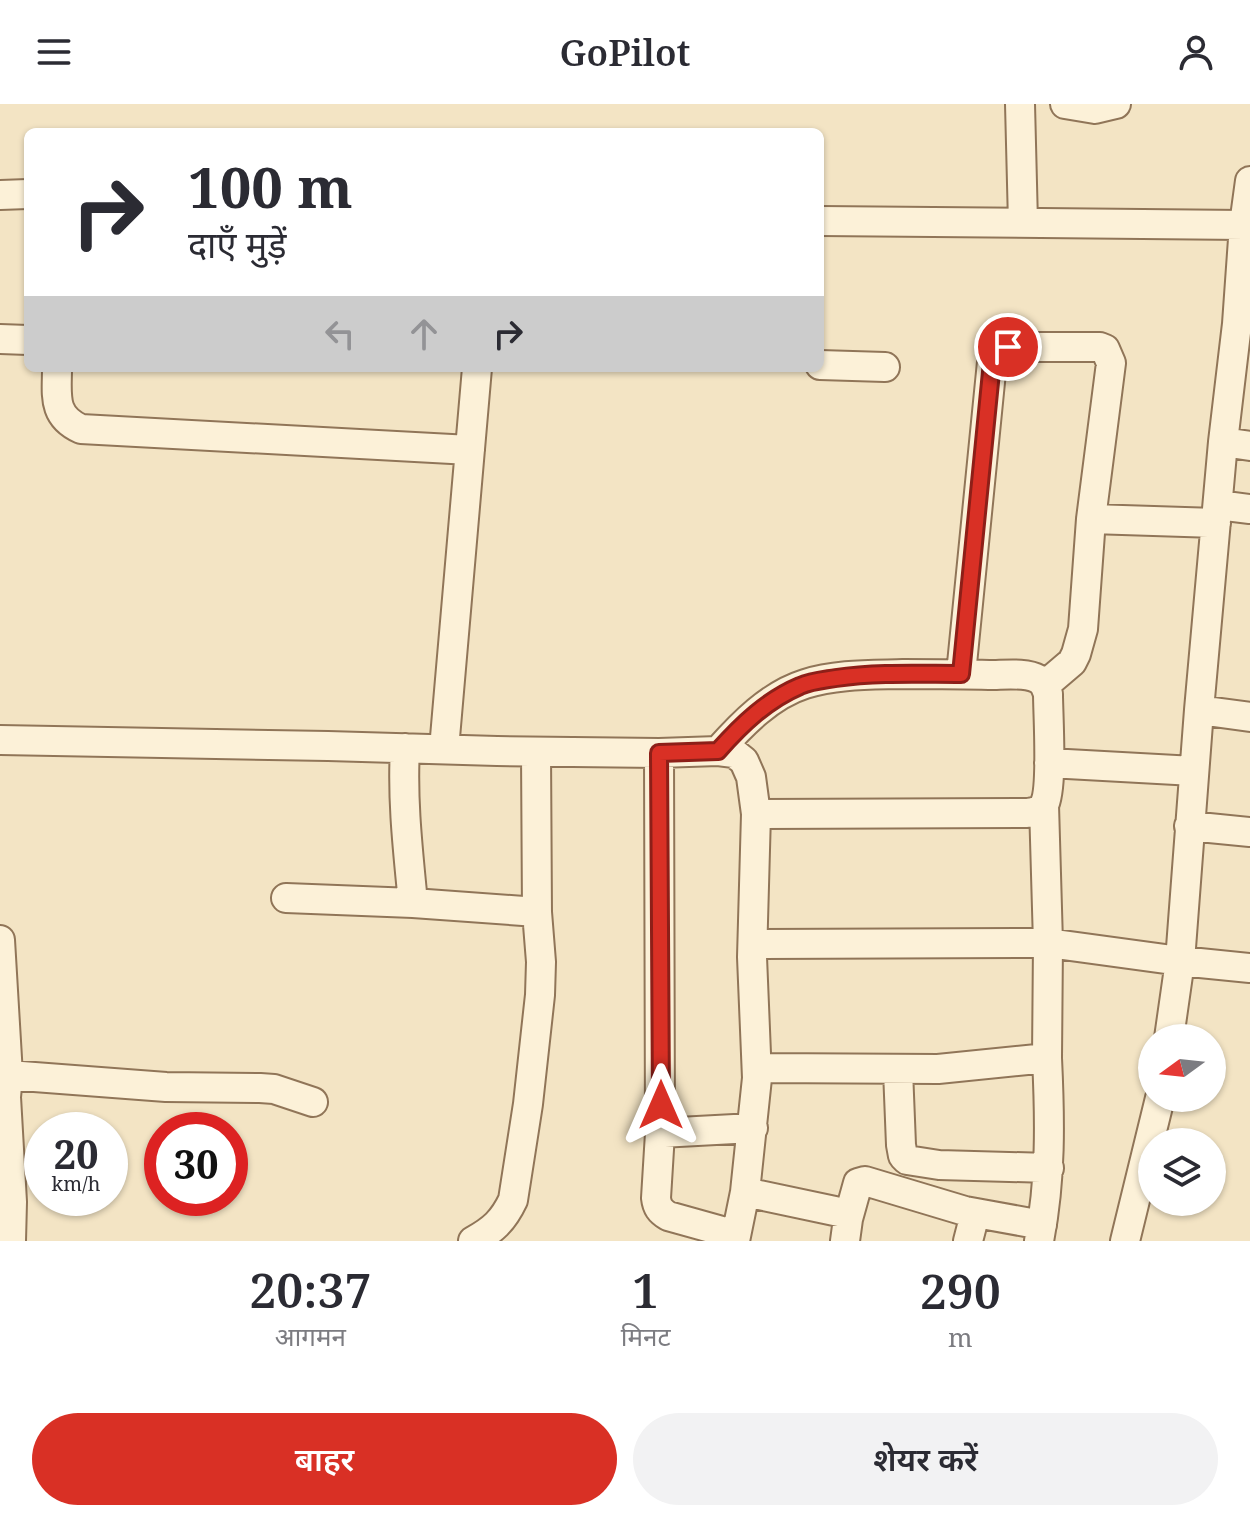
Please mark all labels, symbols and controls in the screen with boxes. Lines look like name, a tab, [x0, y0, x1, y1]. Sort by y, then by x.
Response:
text: GoPilot	[560, 28, 690, 77]
icon: menu	[32, 30, 76, 74]
icon: person	[1174, 30, 1218, 74]
text: 100 m	[188, 148, 353, 224]
icon: right	[56, 160, 160, 264]
text: दाएँ मुड़ें	[188, 220, 287, 269]
icon: left	[318, 312, 362, 356]
icon: ahead	[402, 312, 446, 356]
icon: right	[486, 312, 530, 356]
pin	[974, 313, 1042, 381]
icon: arrive	[986, 325, 1030, 369]
north arrow	[1138, 1024, 1226, 1112]
map controls	[1138, 1024, 1226, 1216]
position arrow	[619, 1063, 703, 1147]
speed limit sign: 30	[144, 1112, 248, 1216]
text: 20	[53, 1126, 99, 1181]
button: layers	[1138, 1128, 1226, 1216]
text: km/h	[51, 1170, 101, 1197]
text: 20:37	[249, 1257, 372, 1322]
text: 1	[632, 1257, 659, 1322]
text: 290	[920, 1258, 1001, 1323]
text: आगमन	[275, 1318, 346, 1354]
text: मिनट	[621, 1318, 671, 1354]
text: m	[948, 1319, 973, 1355]
button: बाहर	[32, 1413, 617, 1505]
button: शेयर करें	[633, 1413, 1218, 1505]

